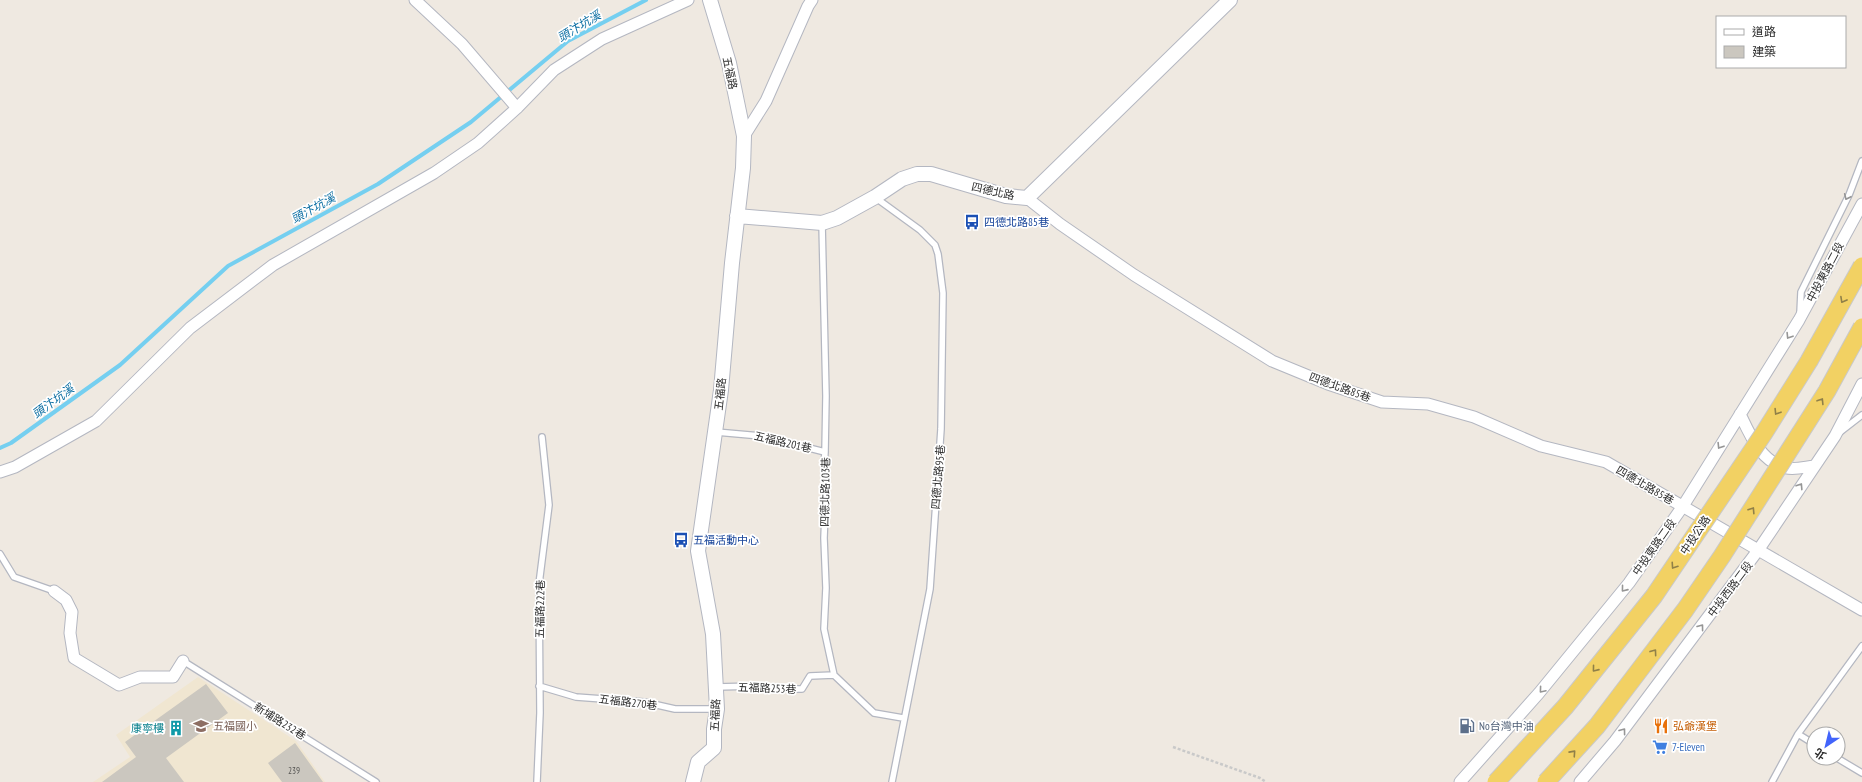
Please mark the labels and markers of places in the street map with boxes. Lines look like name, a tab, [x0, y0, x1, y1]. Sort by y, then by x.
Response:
bus stop icon: 四德北路85巷	[963, 213, 981, 231]
place label: 四德北路85巷	[984, 215, 1049, 229]
bus stop icon: 五福活動中心	[672, 531, 690, 549]
place label: 五福活動中心	[693, 533, 759, 547]
school or university icon: 五福國小	[192, 717, 210, 735]
fuel station icon: No台灣中油	[1458, 717, 1476, 735]
restaurant icon: 弘爺漢堡	[1652, 717, 1670, 735]
building icon: 康寧樓	[167, 719, 185, 737]
place label: 五福國小	[213, 719, 257, 733]
place label: No台灣中油	[1479, 719, 1534, 733]
place label: 弘爺漢堡	[1673, 719, 1717, 733]
place label: 康寧樓	[131, 721, 164, 735]
supermarket icon: 7-Eleven	[1651, 738, 1669, 756]
place label: 7-Eleven	[1672, 740, 1705, 754]

